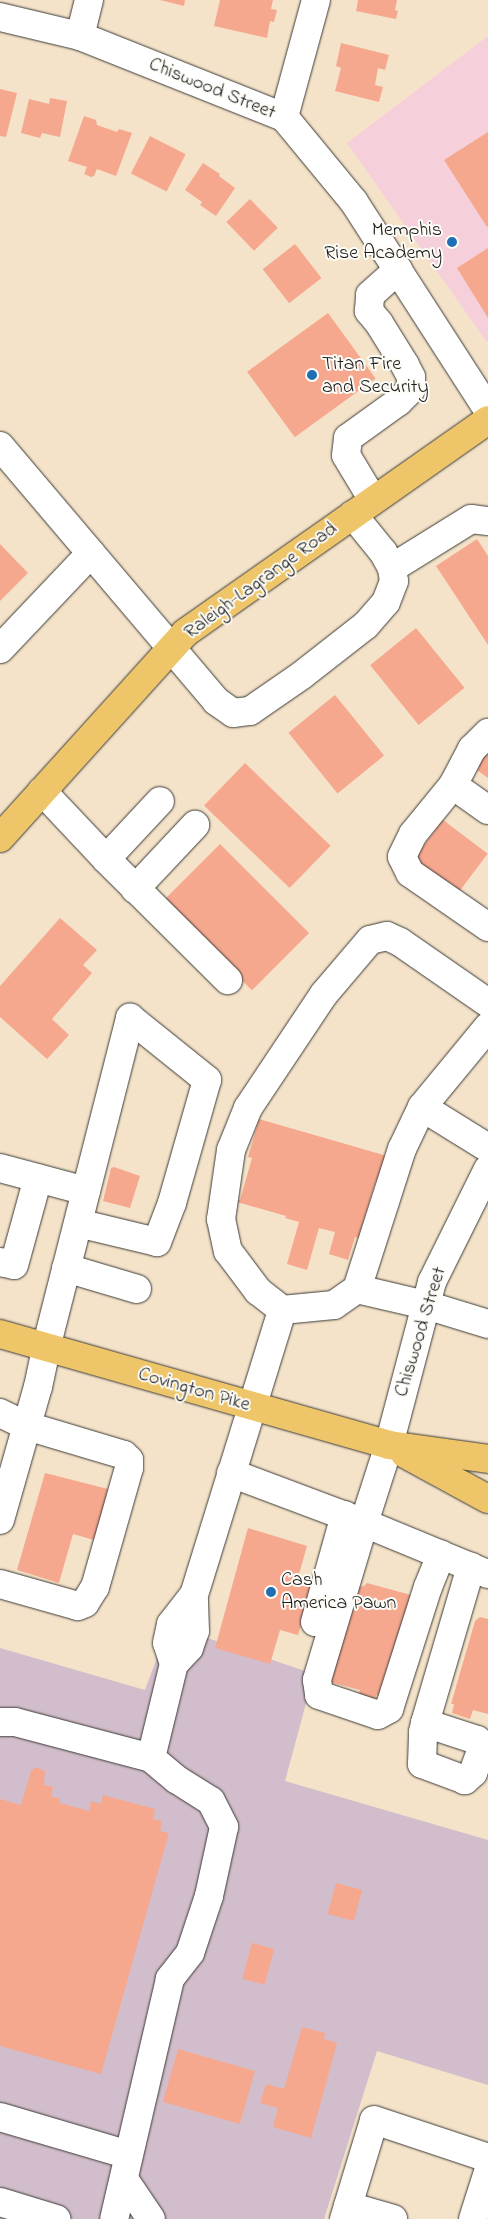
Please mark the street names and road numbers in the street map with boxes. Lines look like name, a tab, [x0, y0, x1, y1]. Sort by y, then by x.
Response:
street label: Chiswood Street	[145, 53, 279, 125]
street label: Raleigh-Lagrange Road	[180, 517, 342, 645]
street label: Chiswood Street	[390, 1264, 452, 1400]
street label: Covington Pike	[135, 1363, 253, 1417]

